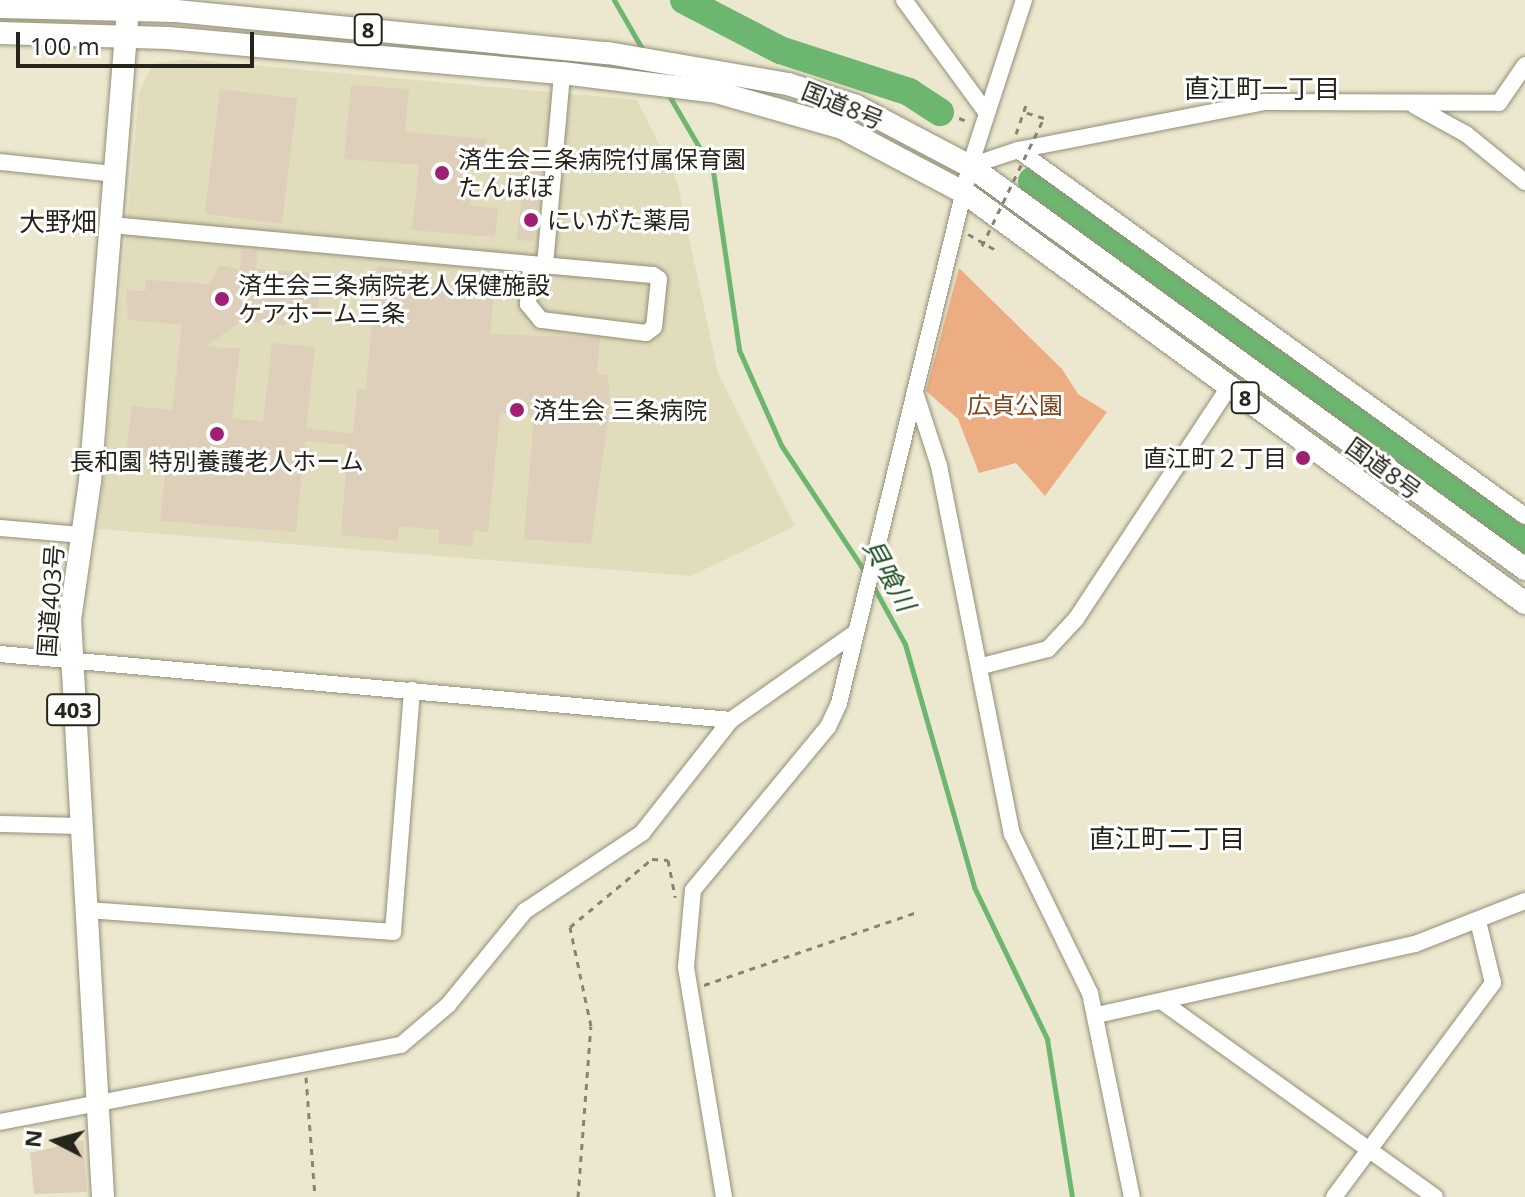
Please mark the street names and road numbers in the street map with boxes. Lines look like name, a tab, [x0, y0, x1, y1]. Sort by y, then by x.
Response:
road number: 8	[352, 12, 384, 48]
street label: 国道8号	[798, 76, 888, 134]
road number: 8	[1229, 380, 1261, 416]
street label: 国道8号	[1341, 431, 1427, 505]
street label: 国道403号	[32, 544, 68, 658]
road number: 403	[45, 692, 101, 728]

